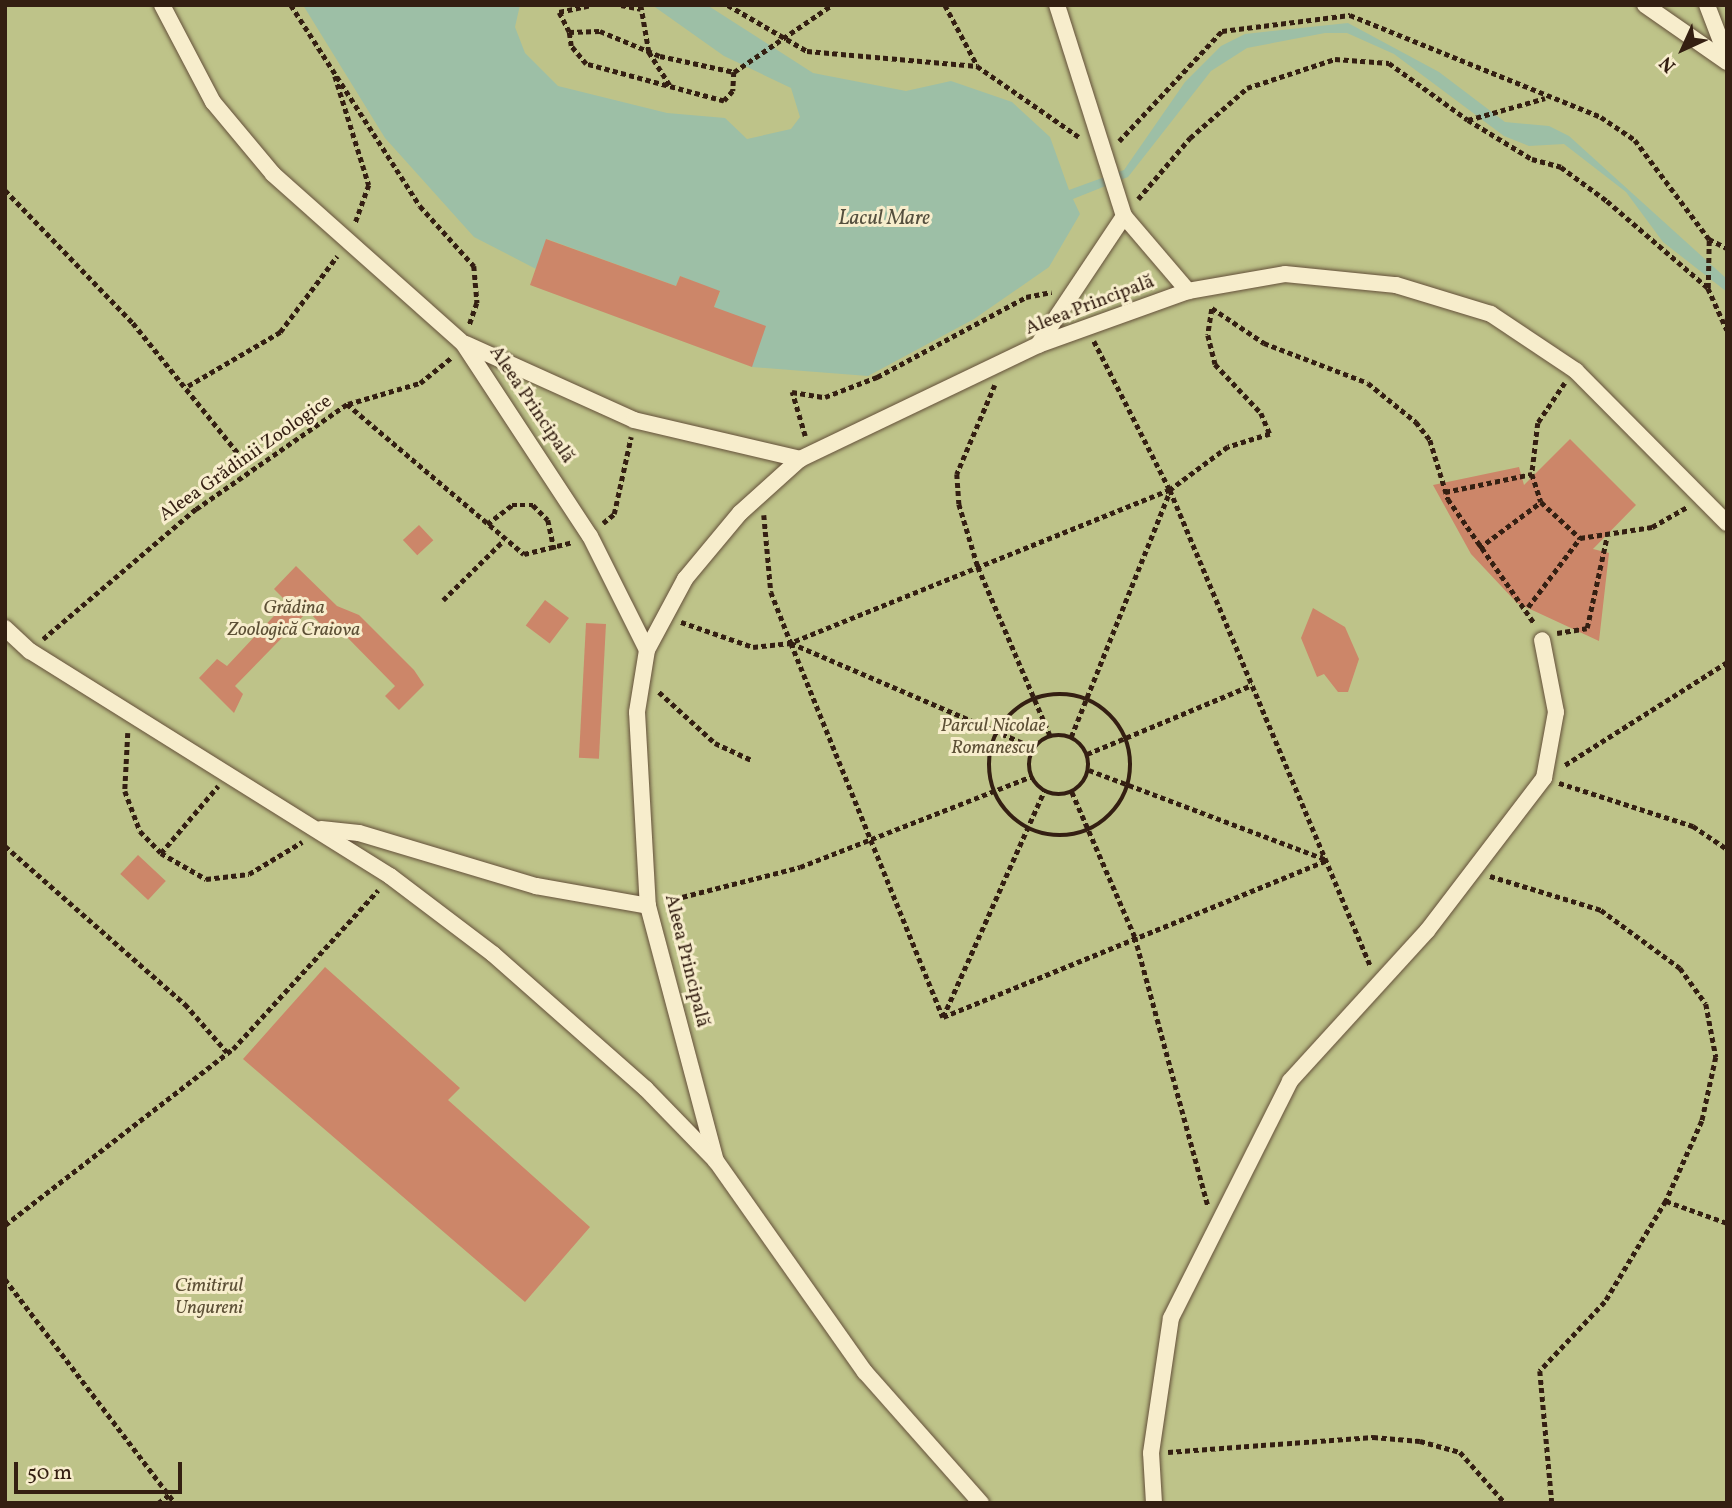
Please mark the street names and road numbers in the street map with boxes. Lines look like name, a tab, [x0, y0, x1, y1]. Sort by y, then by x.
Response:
street label: Aleea Principală	[1022, 271, 1158, 341]
street label: Aleea Principală	[483, 342, 579, 468]
street label: Aleea Grădinii Zoologice	[155, 391, 337, 527]
street label: Aleea Principală	[658, 892, 714, 1030]

